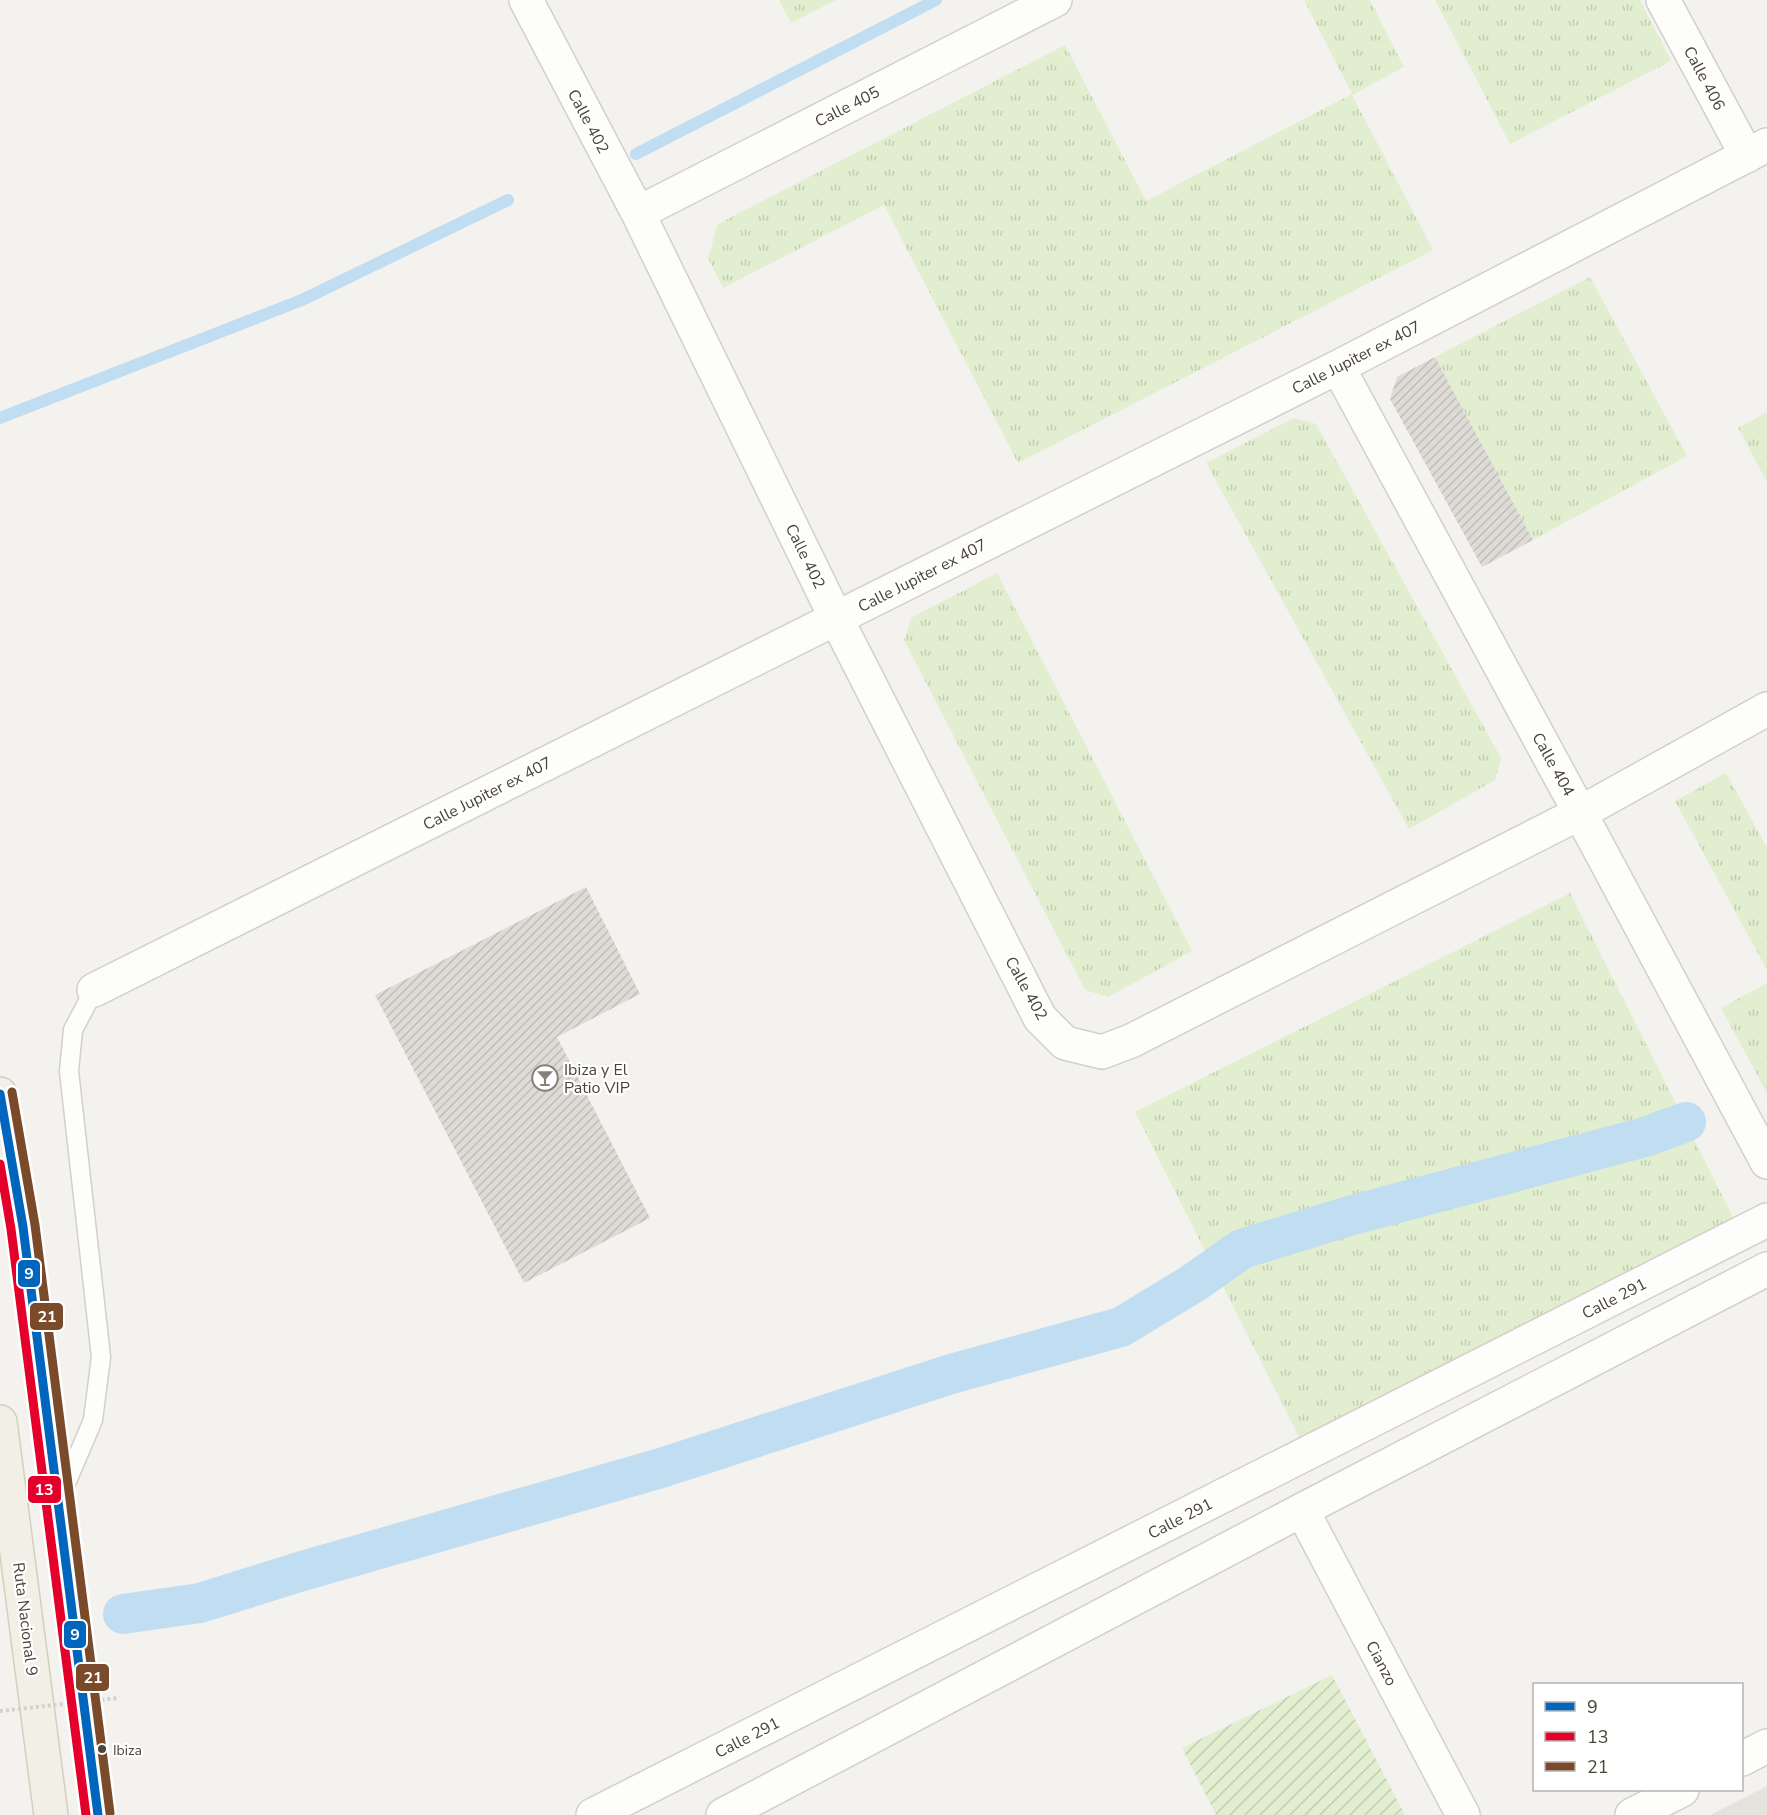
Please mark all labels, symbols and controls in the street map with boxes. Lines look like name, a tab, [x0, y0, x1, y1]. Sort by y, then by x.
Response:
street label: Calle 406	[1678, 42, 1730, 114]
street label: Calle 405	[811, 81, 884, 133]
street label: Calle 402	[562, 85, 614, 157]
street label: Calle Jupiter ex 407	[1288, 316, 1425, 400]
street label: Calle 402	[780, 520, 830, 593]
street label: Calle Jupiter ex 407	[854, 534, 991, 618]
street label: Calle 404	[1527, 729, 1580, 801]
street label: Calle Jupiter ex 407	[419, 752, 556, 836]
street label: Calle 402	[1000, 953, 1053, 1024]
place label: Ibiza y El Patio VIP	[564, 1059, 630, 1099]
bar icon: Ibiza y El Patio VIP	[530, 1063, 560, 1093]
line badge: 9	[17, 1259, 41, 1288]
text: 9	[24, 1263, 34, 1285]
street label: Calle 291	[1578, 1273, 1651, 1325]
line badge: 21	[29, 1302, 64, 1331]
text: 21	[37, 1306, 57, 1328]
line badge: 13	[27, 1475, 62, 1504]
text: 13	[34, 1479, 54, 1501]
street label: Calle 291	[1144, 1493, 1217, 1545]
street label: Ruta Nacional 9	[7, 1561, 43, 1677]
line badge: 9	[63, 1620, 87, 1649]
text: 9	[70, 1624, 80, 1646]
street label: Cianzo	[1360, 1637, 1402, 1690]
line badge: 21	[75, 1663, 110, 1692]
text: 21	[83, 1667, 103, 1689]
legend	[1533, 1683, 1743, 1791]
text: 9	[1587, 1695, 1598, 1719]
street label: Calle 291	[711, 1712, 784, 1764]
text: 13	[1587, 1725, 1609, 1749]
place label: Ibiza	[113, 1741, 142, 1760]
marker: Ibiza	[96, 1743, 108, 1755]
text: 21	[1587, 1755, 1609, 1779]

